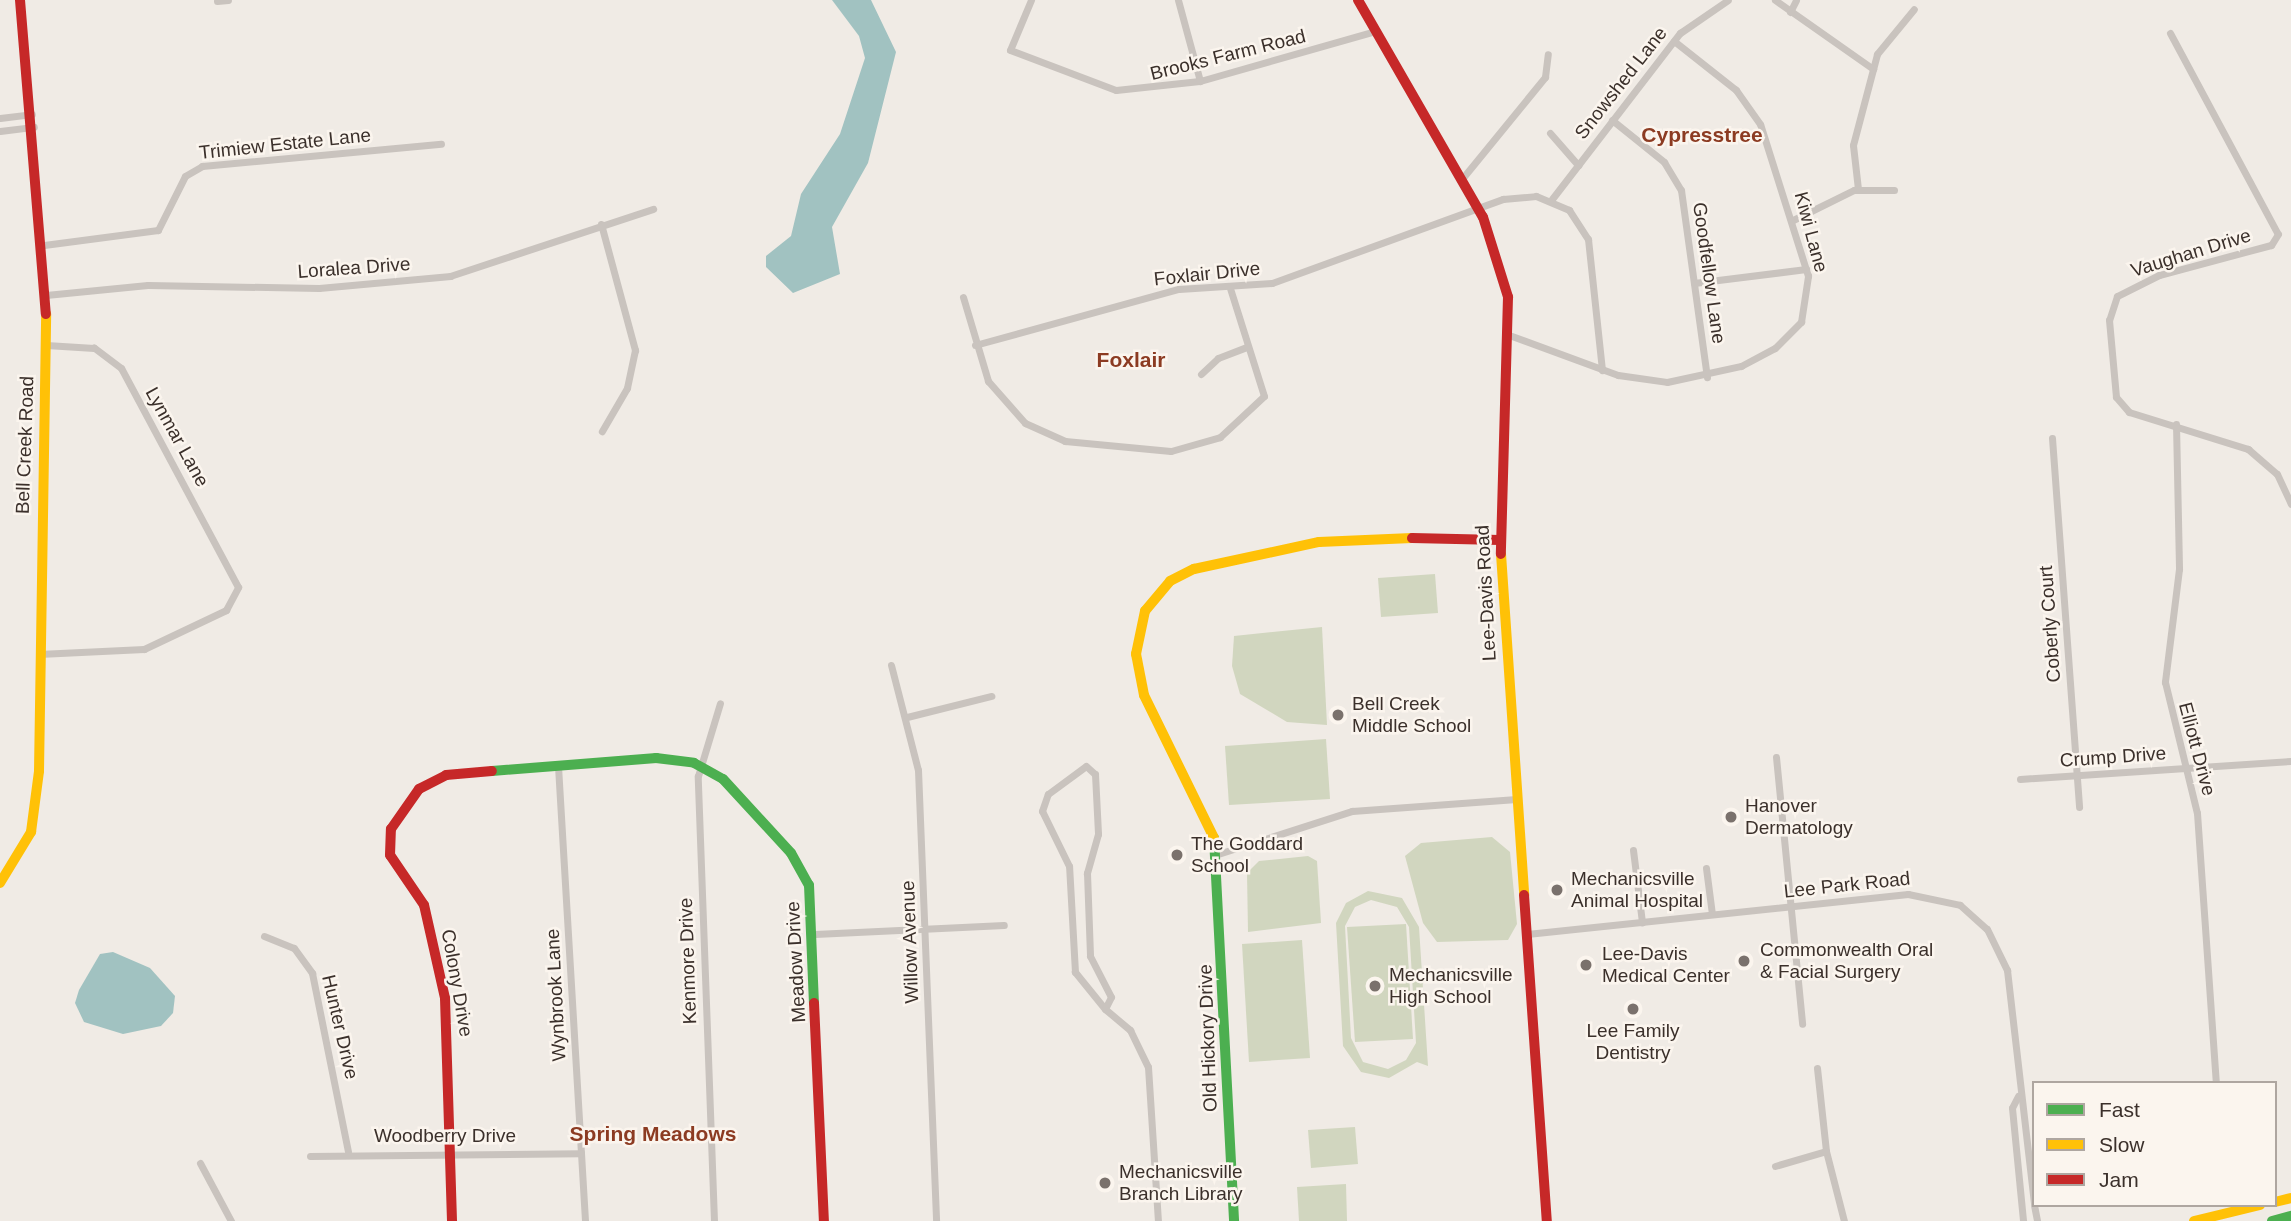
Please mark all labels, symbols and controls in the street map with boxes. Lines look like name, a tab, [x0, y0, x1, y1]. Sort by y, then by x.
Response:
street label: Snowshed Lane	[1570, 22, 1672, 144]
street label: Brooks Farm Road	[1148, 25, 1308, 85]
district label: Cypresstree	[1641, 122, 1763, 148]
street label: Trimiew Estate Lane	[198, 124, 372, 164]
street label: Kiwi Lane	[1789, 189, 1833, 275]
street label: Goodfellow Lane	[1688, 201, 1730, 345]
street label: Vaughan Drive	[2128, 224, 2254, 282]
street label: Loralea Drive	[297, 253, 411, 283]
street label: Foxlair Drive	[1153, 257, 1261, 291]
district label: Foxlair	[1097, 347, 1165, 373]
street label: Bell Creek Road	[11, 375, 39, 515]
street label: Lynmar Lane	[140, 383, 214, 491]
street label: Lee-Davis Road	[1471, 524, 1501, 662]
street label: Coberly Court	[2035, 565, 2065, 683]
place label: Bell Creek Middle School	[1352, 693, 1471, 737]
street label: Elliott Drive	[2174, 700, 2220, 798]
marker: Bell Creek Middle School	[1330, 707, 1346, 723]
street label: Crump Drive	[2059, 742, 2167, 772]
place label: Hanover Dermatology	[1745, 795, 1853, 839]
marker: Hanover Dermatology	[1723, 809, 1739, 825]
place label: The Goddard School	[1191, 833, 1303, 877]
marker: The Goddard School	[1169, 847, 1185, 863]
street label: Lee Park Road	[1783, 867, 1911, 903]
place label: Mechanicsville Animal Hospital	[1571, 868, 1703, 912]
street label: Willow Avenue	[896, 880, 924, 1004]
marker: Mechanicsville Animal Hospital	[1549, 882, 1565, 898]
street label: Kenmore Drive	[674, 897, 702, 1025]
street label: Meadow Drive	[781, 901, 811, 1023]
street label: Colony Drive	[436, 927, 478, 1039]
street label: Wynbrook Lane	[541, 928, 571, 1062]
place label: Commonwealth Oral & Facial Surgery	[1760, 939, 1933, 983]
place label: Lee-Davis Medical Center	[1602, 943, 1730, 987]
marker: Commonwealth Oral & Facial Surgery	[1734, 951, 1754, 971]
marker: Lee-Davis Medical Center	[1576, 955, 1596, 975]
street label: Old Hickory Drive	[1194, 964, 1222, 1112]
place label: Mechanicsville High School	[1389, 964, 1513, 1008]
street label: Hunter Drive	[317, 972, 363, 1082]
marker: Mechanicsville High School	[1367, 978, 1383, 994]
marker: Lee Family Dentistry	[1625, 1001, 1641, 1017]
place label: Lee Family Dentistry	[1587, 1020, 1679, 1064]
legend	[2032, 1081, 2277, 1207]
text: Fast	[2099, 1098, 2140, 1121]
district label: Spring Meadows	[570, 1121, 736, 1147]
street label: Woodberry Drive	[374, 1125, 516, 1147]
text: Slow	[2099, 1133, 2145, 1156]
place label: Mechanicsville Branch Library	[1119, 1161, 1243, 1205]
text: Jam	[2099, 1168, 2139, 1191]
marker: Mechanicsville Branch Library	[1097, 1175, 1113, 1191]

